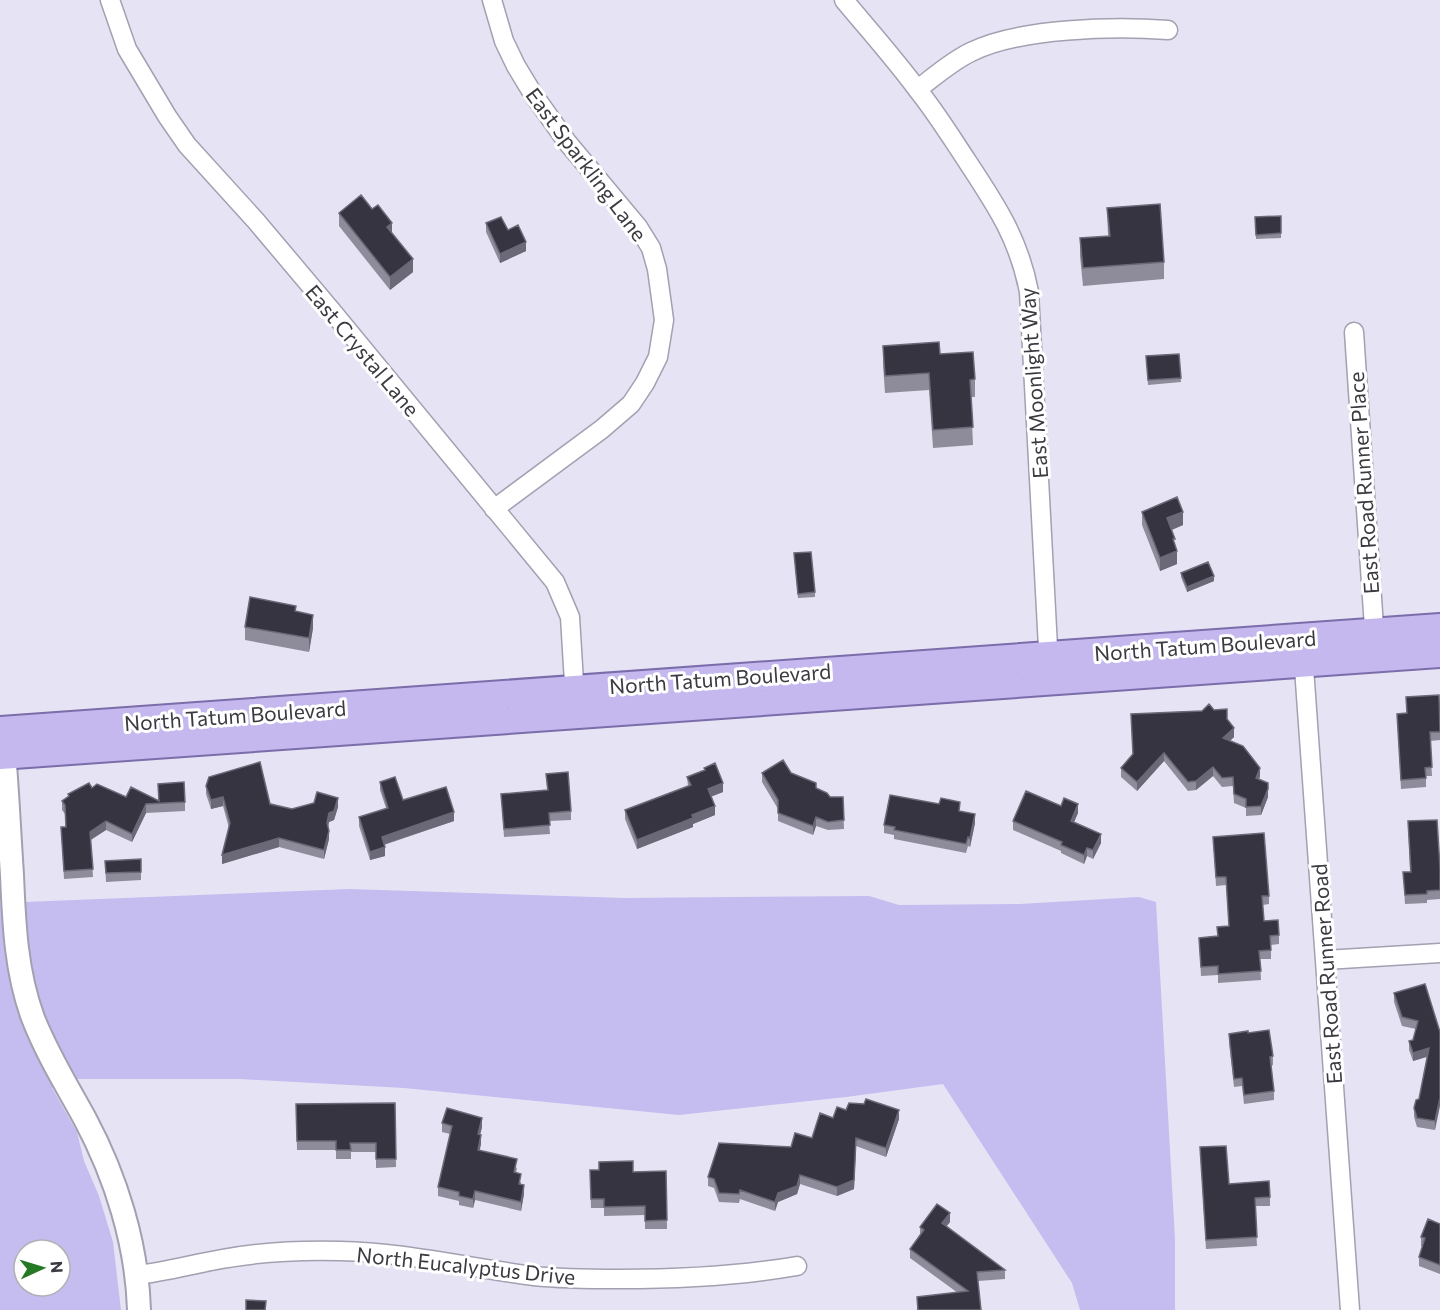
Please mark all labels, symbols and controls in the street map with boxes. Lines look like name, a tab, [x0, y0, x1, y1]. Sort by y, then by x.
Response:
street label: East Sparkling Lane	[521, 82, 653, 246]
street label: East Crystal Lane	[301, 279, 425, 421]
street label: East Moonlight Way	[1014, 287, 1052, 479]
street label: East Road Runner Place	[1343, 371, 1383, 595]
street label: North Tatum Boulevard	[1093, 625, 1317, 665]
street label: North Tatum Boulevard	[608, 658, 832, 698]
street label: North Tatum Boulevard	[123, 695, 347, 735]
street label: East Road Runner Road	[1306, 863, 1346, 1085]
north arrow	[12, 1238, 72, 1298]
street label: North Eucalyptus Drive	[355, 1241, 577, 1289]
text: N	[48, 1260, 67, 1274]

